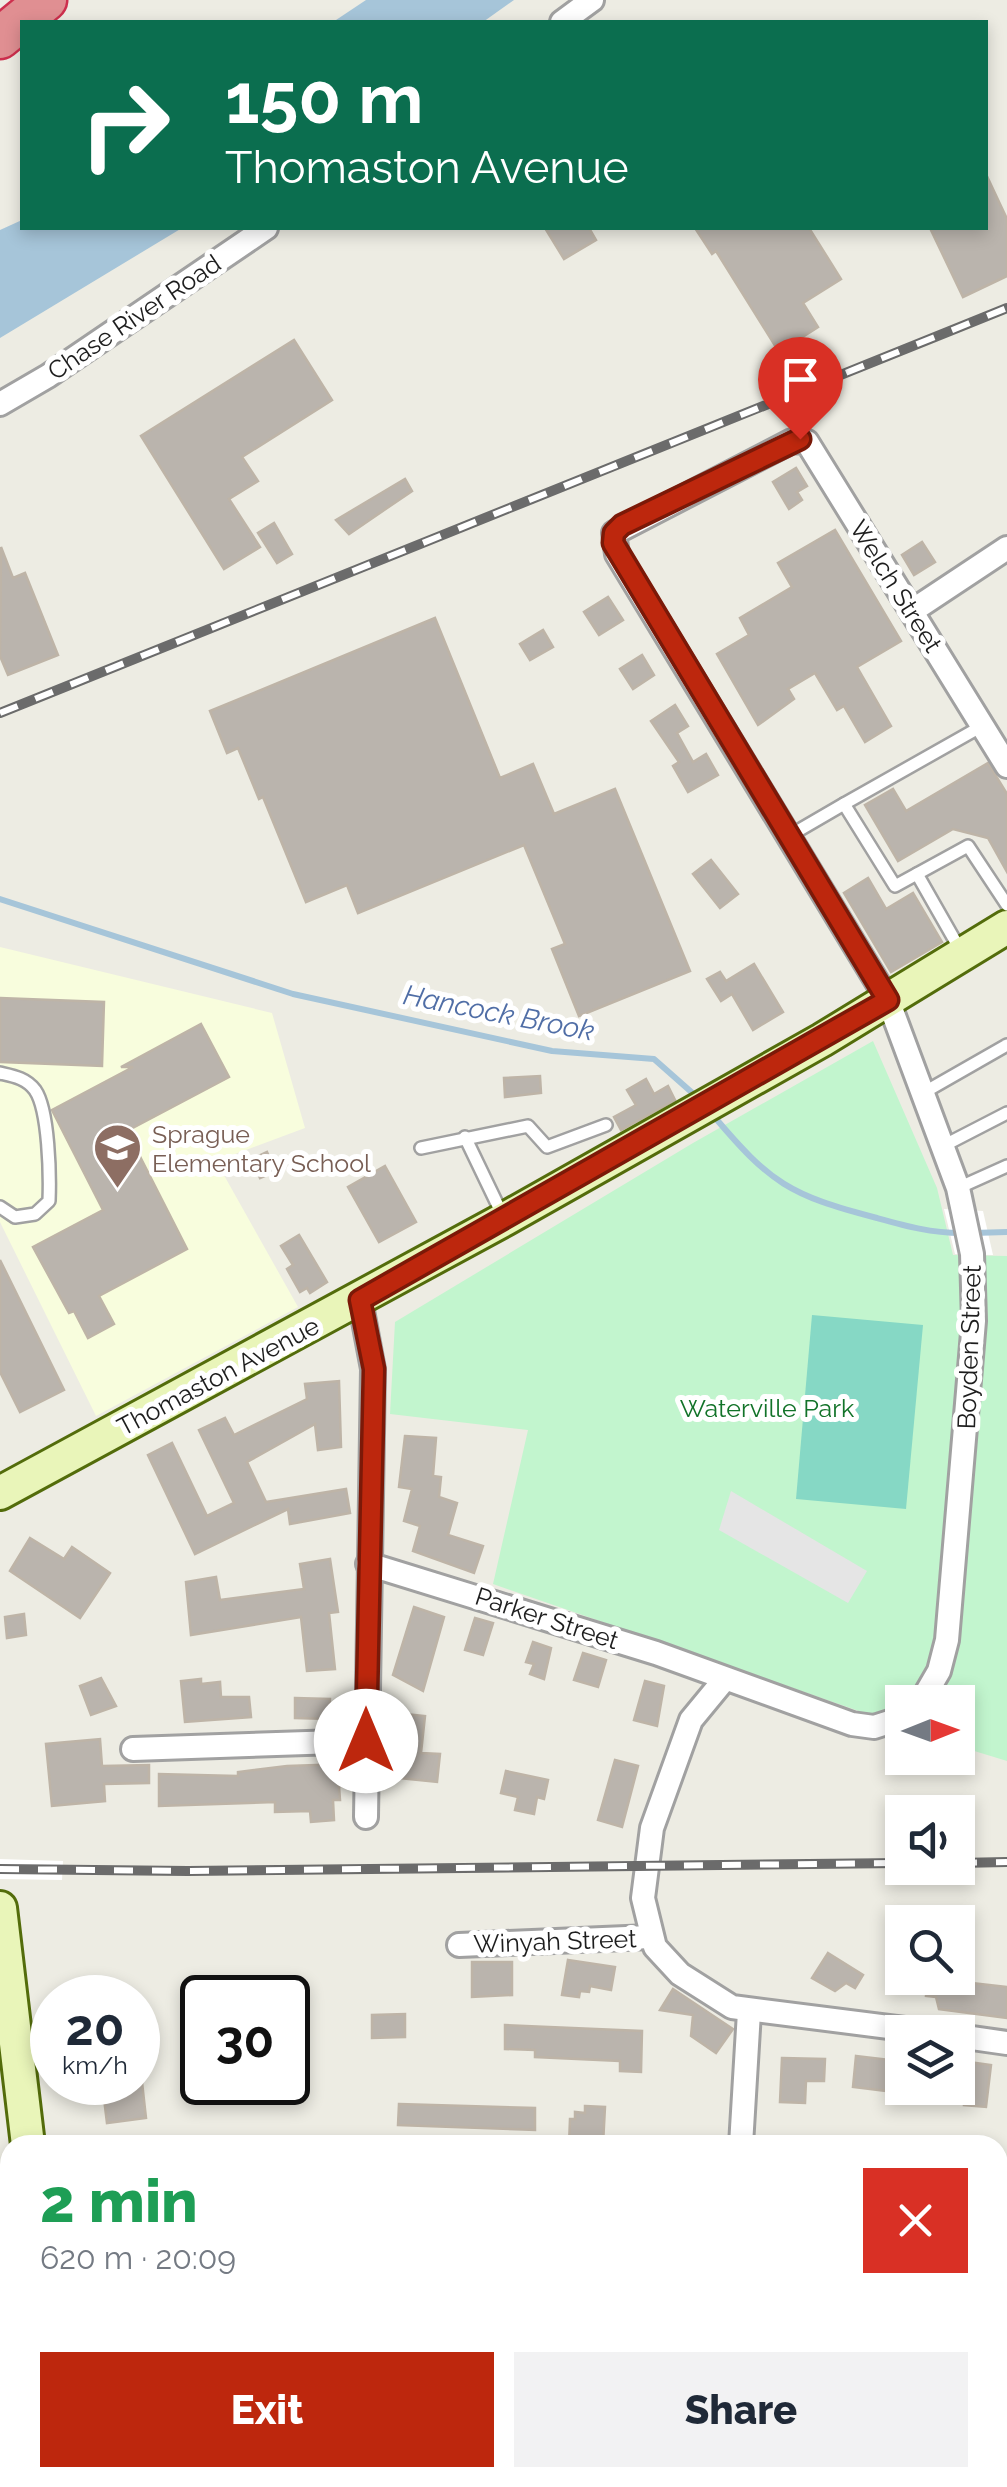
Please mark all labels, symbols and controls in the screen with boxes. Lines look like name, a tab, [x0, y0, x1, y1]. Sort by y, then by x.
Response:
text: 150 m	[225, 57, 423, 139]
icon: right	[60, 60, 190, 190]
text: Thomaston Avenue	[225, 141, 629, 194]
street label: Chase River Road	[42, 248, 226, 386]
pin	[758, 337, 843, 440]
icon: arrive	[773, 352, 828, 407]
street label: Welch Street	[844, 514, 949, 658]
water label: Hancock Brook	[401, 978, 597, 1048]
place label: Sprague Elementary School	[152, 1119, 371, 1178]
school or university icon: Sprague Elementary School	[91, 1122, 143, 1190]
street label: Boyden Street	[951, 1264, 987, 1430]
street label: Thomaston Avenue	[112, 1310, 324, 1442]
park label: Waterville Park	[680, 1393, 855, 1423]
street label: Parker Street	[472, 1581, 623, 1655]
north arrow	[885, 1685, 975, 1775]
map controls	[885, 1685, 975, 2105]
position arrow	[314, 1689, 418, 1793]
button: sound	[885, 1795, 975, 1885]
button: search	[885, 1905, 975, 1995]
street label: Winyah Street	[473, 1923, 638, 1959]
speed limit sign: 30	[180, 1975, 310, 2105]
text: 20	[66, 1998, 124, 2057]
button: layers	[885, 2015, 975, 2105]
text: km/h	[62, 2050, 128, 2080]
text: 2 min	[40, 2166, 198, 2236]
button: close	[863, 2168, 968, 2273]
text: 620 m · 20:09	[40, 2239, 236, 2276]
button: Exit	[40, 2352, 494, 2467]
button: Share	[514, 2352, 968, 2467]

